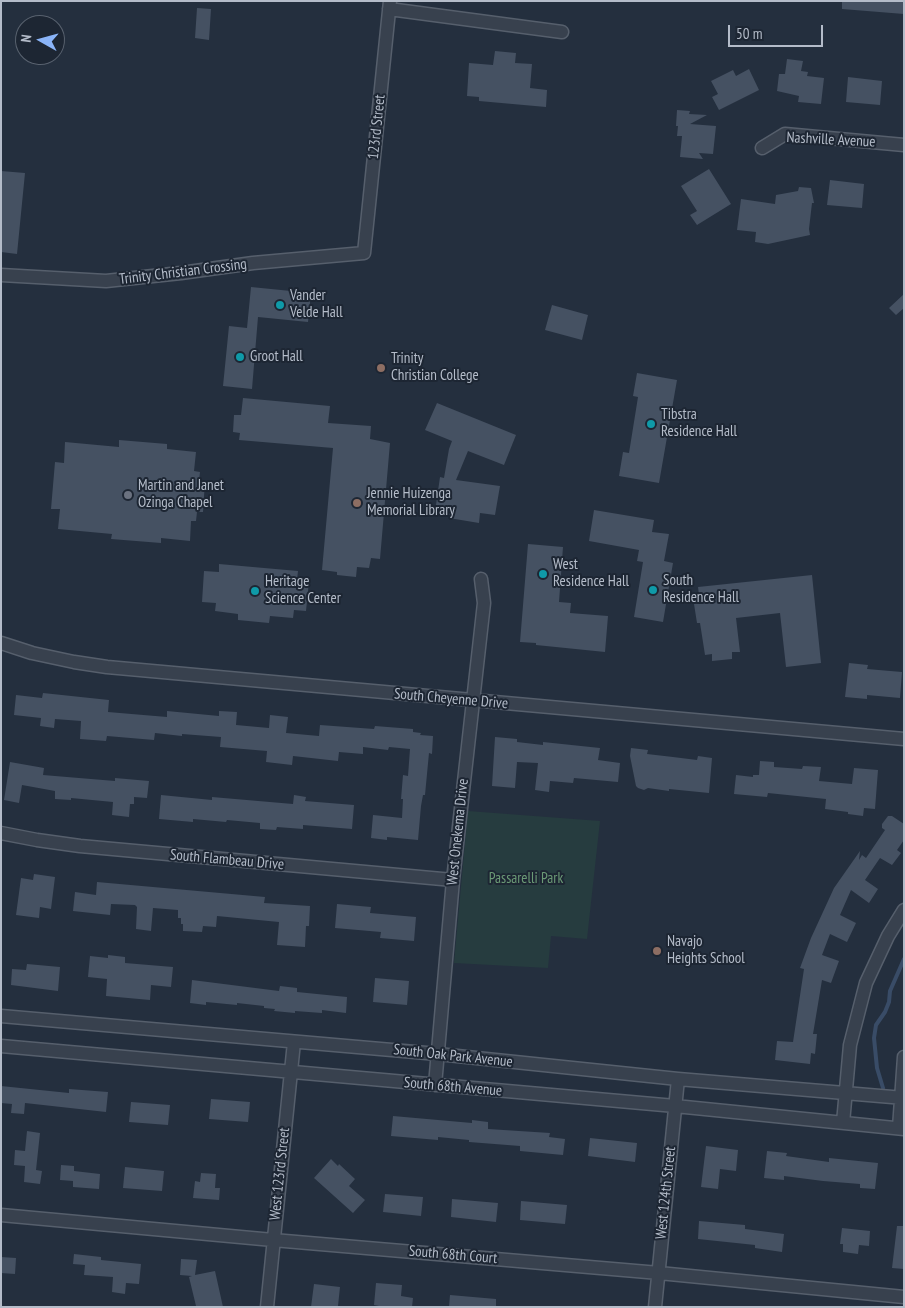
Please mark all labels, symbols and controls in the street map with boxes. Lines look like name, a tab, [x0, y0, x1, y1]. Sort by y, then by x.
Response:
north arrow	[15, 15, 65, 65]
scale bar	[730, 15, 825, 47]
text: 50 m	[736, 24, 762, 43]
text: N	[17, 33, 35, 43]
street label: 123rd Street	[365, 94, 389, 160]
street label: Nashville Avenue	[786, 129, 876, 151]
street label: Trinity Christian Crossing	[118, 255, 248, 289]
place label: Vander Velde Hall	[290, 287, 343, 322]
marker: Vander Velde Hall	[274, 299, 286, 311]
place label: Groot Hall	[250, 348, 303, 366]
place label: Trinity Christian College	[391, 350, 479, 385]
marker: Groot Hall	[234, 351, 246, 363]
marker: Trinity Christian College	[375, 362, 387, 374]
place label: Tibstra Residence Hall	[661, 406, 737, 441]
marker: Tibstra Residence Hall	[645, 418, 657, 430]
place label: Martin and Janet Ozinga Chapel	[138, 477, 224, 512]
place label: Jennie Huizenga Memorial Library	[367, 485, 455, 520]
marker: Martin and Janet Ozinga Chapel	[122, 489, 134, 501]
marker: Jennie Huizenga Memorial Library	[351, 497, 363, 509]
place label: West Residence Hall	[553, 556, 629, 591]
marker: West Residence Hall	[537, 568, 549, 580]
place label: South Residence Hall	[663, 572, 739, 607]
place label: Heritage Science Center	[265, 573, 341, 608]
marker: South Residence Hall	[647, 584, 659, 596]
marker: Heritage Science Center	[249, 585, 261, 597]
street label: South Cheyenne Drive	[393, 685, 509, 713]
street label: West Onekema Drive	[443, 778, 473, 886]
street label: South Flambeau Drive	[169, 846, 285, 874]
park label: Passarelli Park	[489, 870, 563, 888]
place label: Navajo Heights School	[667, 933, 745, 968]
marker: Navajo Heights School	[651, 945, 663, 957]
street label: South Oak Park Avenue	[392, 1041, 514, 1071]
street label: South 68th Avenue	[403, 1074, 503, 1100]
street label: West 123rd Street	[266, 1127, 294, 1221]
street label: West 124th Street	[652, 1146, 680, 1240]
street label: South 68th Court	[408, 1242, 498, 1268]

